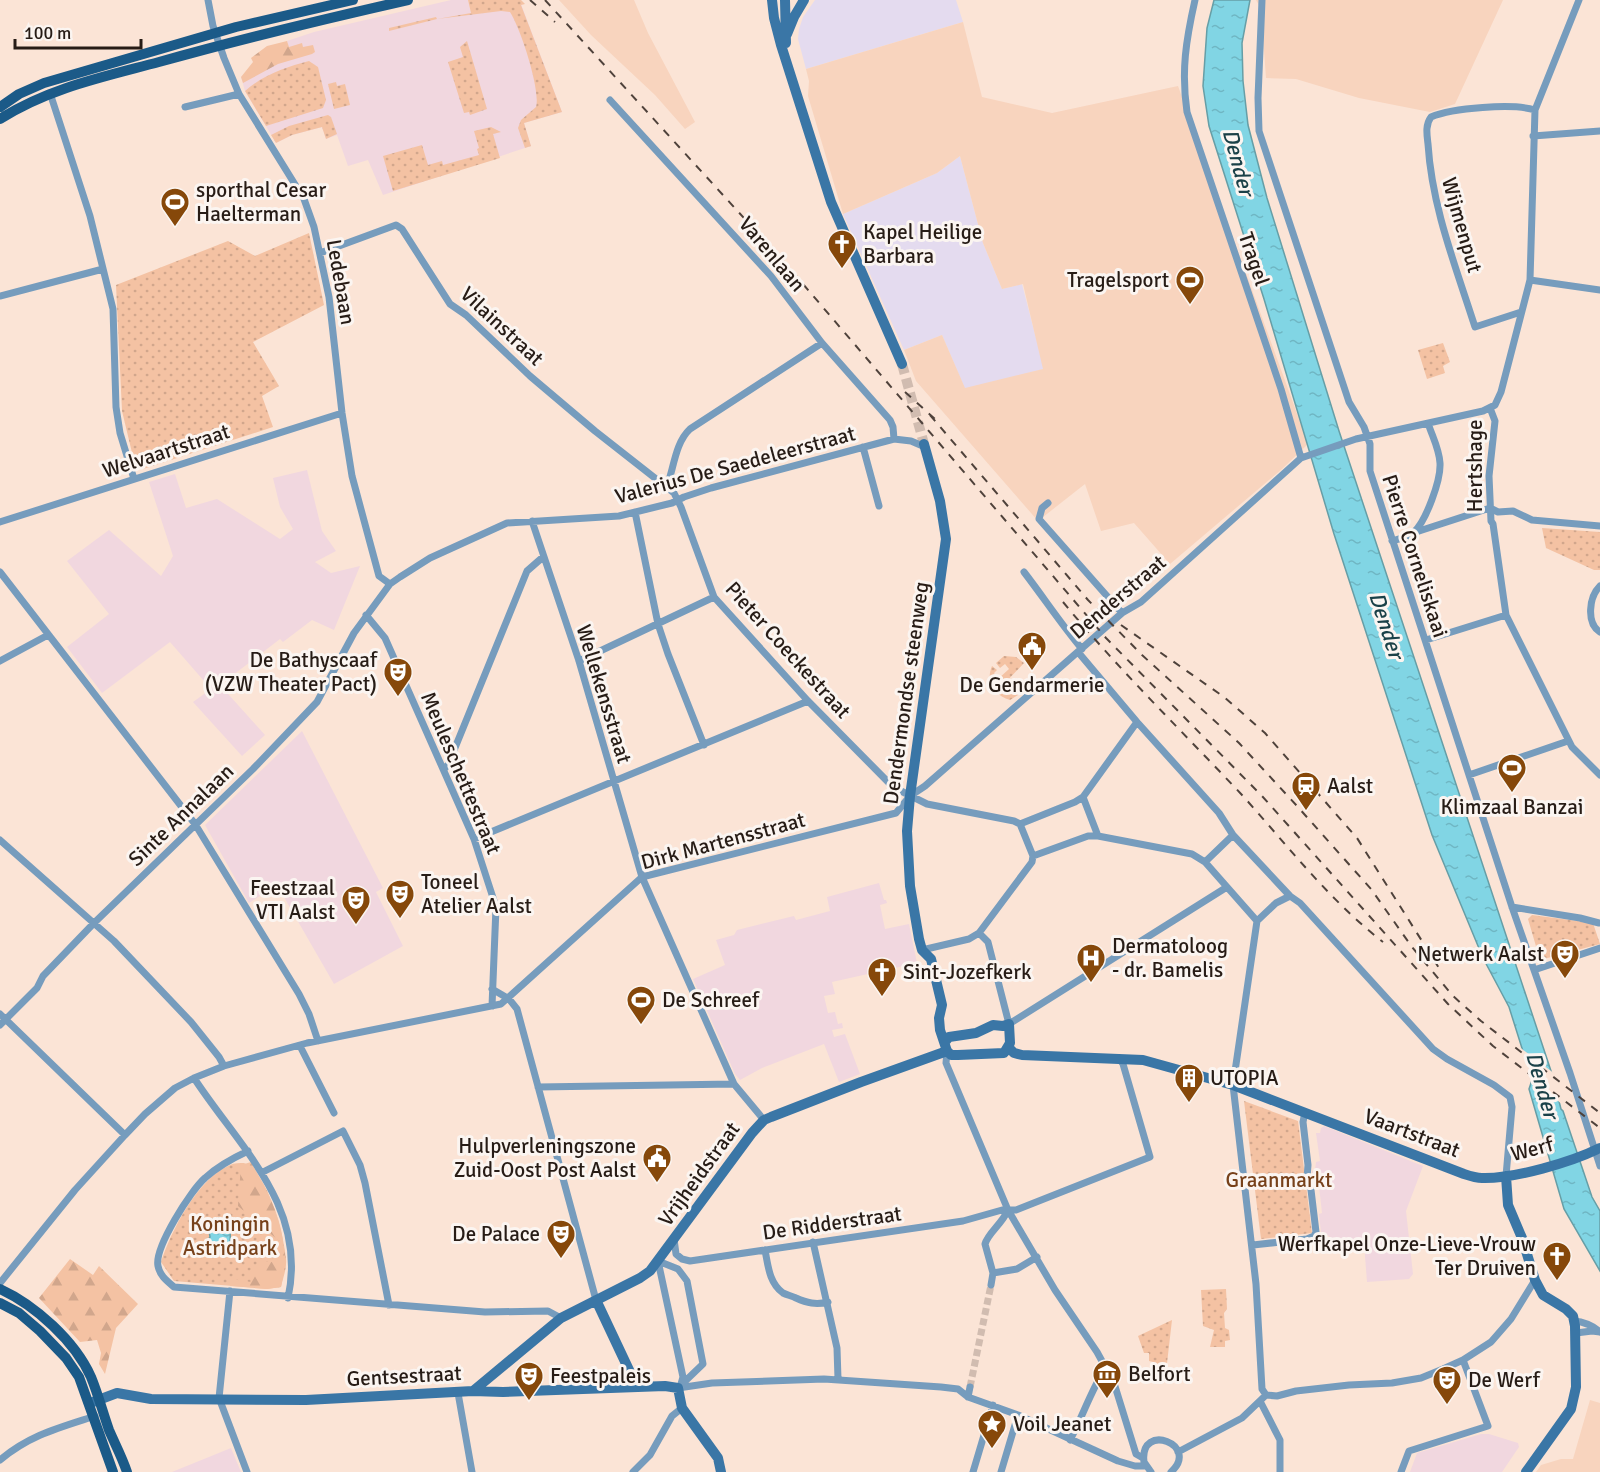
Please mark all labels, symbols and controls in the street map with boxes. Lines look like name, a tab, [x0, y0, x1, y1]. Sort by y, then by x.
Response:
scale bar	[15, 12, 141, 50]
text: 100 m	[24, 22, 71, 44]
water label: Dender	[1217, 126, 1261, 201]
street label: Wijmenput	[1436, 174, 1488, 276]
place label: sporthal Cesar Haelterman	[196, 177, 326, 227]
sports icon: sporthal Cesar Haelterman	[159, 186, 191, 228]
street label: Varenlaan	[733, 211, 811, 297]
place label: Kapel Heilige Barbara	[863, 219, 982, 269]
church icon: Kapel Heilige Barbara	[826, 228, 858, 270]
street label: Tragel	[1233, 229, 1275, 289]
street label: Ledebaan	[321, 237, 361, 327]
sports icon: Tragelsport	[1174, 264, 1206, 306]
place label: Tragelsport	[1067, 267, 1169, 293]
street label: Vilainstraat	[455, 281, 549, 371]
street label: Welvaartstraat	[99, 418, 233, 484]
street label: Valerius De Saedeleerstraat	[612, 420, 858, 510]
street label: Hertshage	[1462, 420, 1488, 512]
street label: Pierre Corneliskaai	[1376, 471, 1454, 641]
street label: Denderstraat	[1065, 549, 1171, 645]
street label: Pieter Coeckestraat	[720, 576, 856, 724]
street label: Dendermondse steenweg	[878, 580, 934, 806]
water label: Dender	[1363, 589, 1411, 664]
street label: Wellekensstraat	[571, 621, 637, 767]
public building icon: De Gendarmerie	[1016, 630, 1048, 672]
place label: De Bathyscaaf (VZW Theater Pact)	[205, 647, 378, 697]
theatre icon: De Bathyscaaf (VZW Theater Pact)	[382, 656, 414, 698]
place label: De Gendarmerie	[959, 672, 1105, 698]
street label: Meuleschettestraat	[415, 688, 507, 858]
sports icon: Klimzaal Banzai	[1496, 752, 1528, 794]
street label: Sinte Annalaan	[123, 758, 239, 872]
station icon: Aalst	[1290, 770, 1322, 812]
place label: Aalst	[1327, 773, 1373, 799]
place label: Klimzaal Banzai	[1440, 794, 1584, 820]
street label: Dirk Martensstraat	[638, 807, 808, 875]
place label: Toneel Atelier Aalst	[421, 869, 532, 919]
place label: Feestzaal VTI Aalst	[250, 875, 335, 925]
theatre icon: Toneel Atelier Aalst	[384, 878, 416, 920]
theatre icon: Feestzaal VTI Aalst	[340, 884, 372, 926]
place label: Dermatoloog - dr. Bamelis	[1112, 933, 1228, 983]
theatre icon: Netwerk Aalst	[1549, 938, 1581, 980]
place label: Netwerk Aalst	[1417, 941, 1544, 967]
hospital icon: Dermatoloog - dr. Bamelis	[1075, 942, 1107, 984]
church icon: Sint-Jozefkerk	[866, 956, 898, 998]
place label: Sint-Jozefkerk	[903, 959, 1032, 985]
sports icon: De Schreef	[625, 984, 657, 1026]
place label: De Schreef	[662, 987, 760, 1013]
water label: Dender	[1520, 1049, 1566, 1124]
building icon: UTOPIA	[1173, 1062, 1205, 1104]
place label: UTOPIA	[1210, 1065, 1279, 1091]
street label: Vaartstraat	[1360, 1103, 1464, 1163]
street label: Vrijheidstraat	[652, 1117, 746, 1231]
street label: Werf	[1508, 1131, 1557, 1167]
place label: Hulpverleningszone Zuid-Oost Post Aalst	[454, 1133, 636, 1183]
public building icon: Hulpverleningszone Zuid-Oost Post Aalst	[641, 1142, 673, 1184]
park label: Graanmarkt	[1226, 1167, 1332, 1193]
street label: De Ridderstraat	[761, 1200, 903, 1246]
park label: Koningin Astridpark	[183, 1211, 278, 1261]
theatre icon: De Palace	[545, 1218, 577, 1260]
place label: De Palace	[452, 1221, 540, 1247]
place label: Werfkapel Onze-Lieve-Vrouw Ter Druiven	[1278, 1231, 1536, 1281]
church icon: Werfkapel Onze-Lieve-Vrouw Ter Druiven	[1541, 1240, 1573, 1282]
museum icon: Belfort	[1091, 1358, 1123, 1400]
street label: Gentsestraat	[346, 1360, 462, 1392]
theatre icon: Feestpaleis	[513, 1360, 545, 1402]
place label: Belfort	[1128, 1361, 1191, 1387]
place label: Feestpaleis	[550, 1363, 651, 1389]
theatre icon: De Werf	[1431, 1364, 1463, 1406]
place label: De Werf	[1468, 1367, 1541, 1393]
place icon: Voil Jeanet	[976, 1408, 1008, 1450]
place label: Voil Jeanet	[1013, 1411, 1111, 1437]

